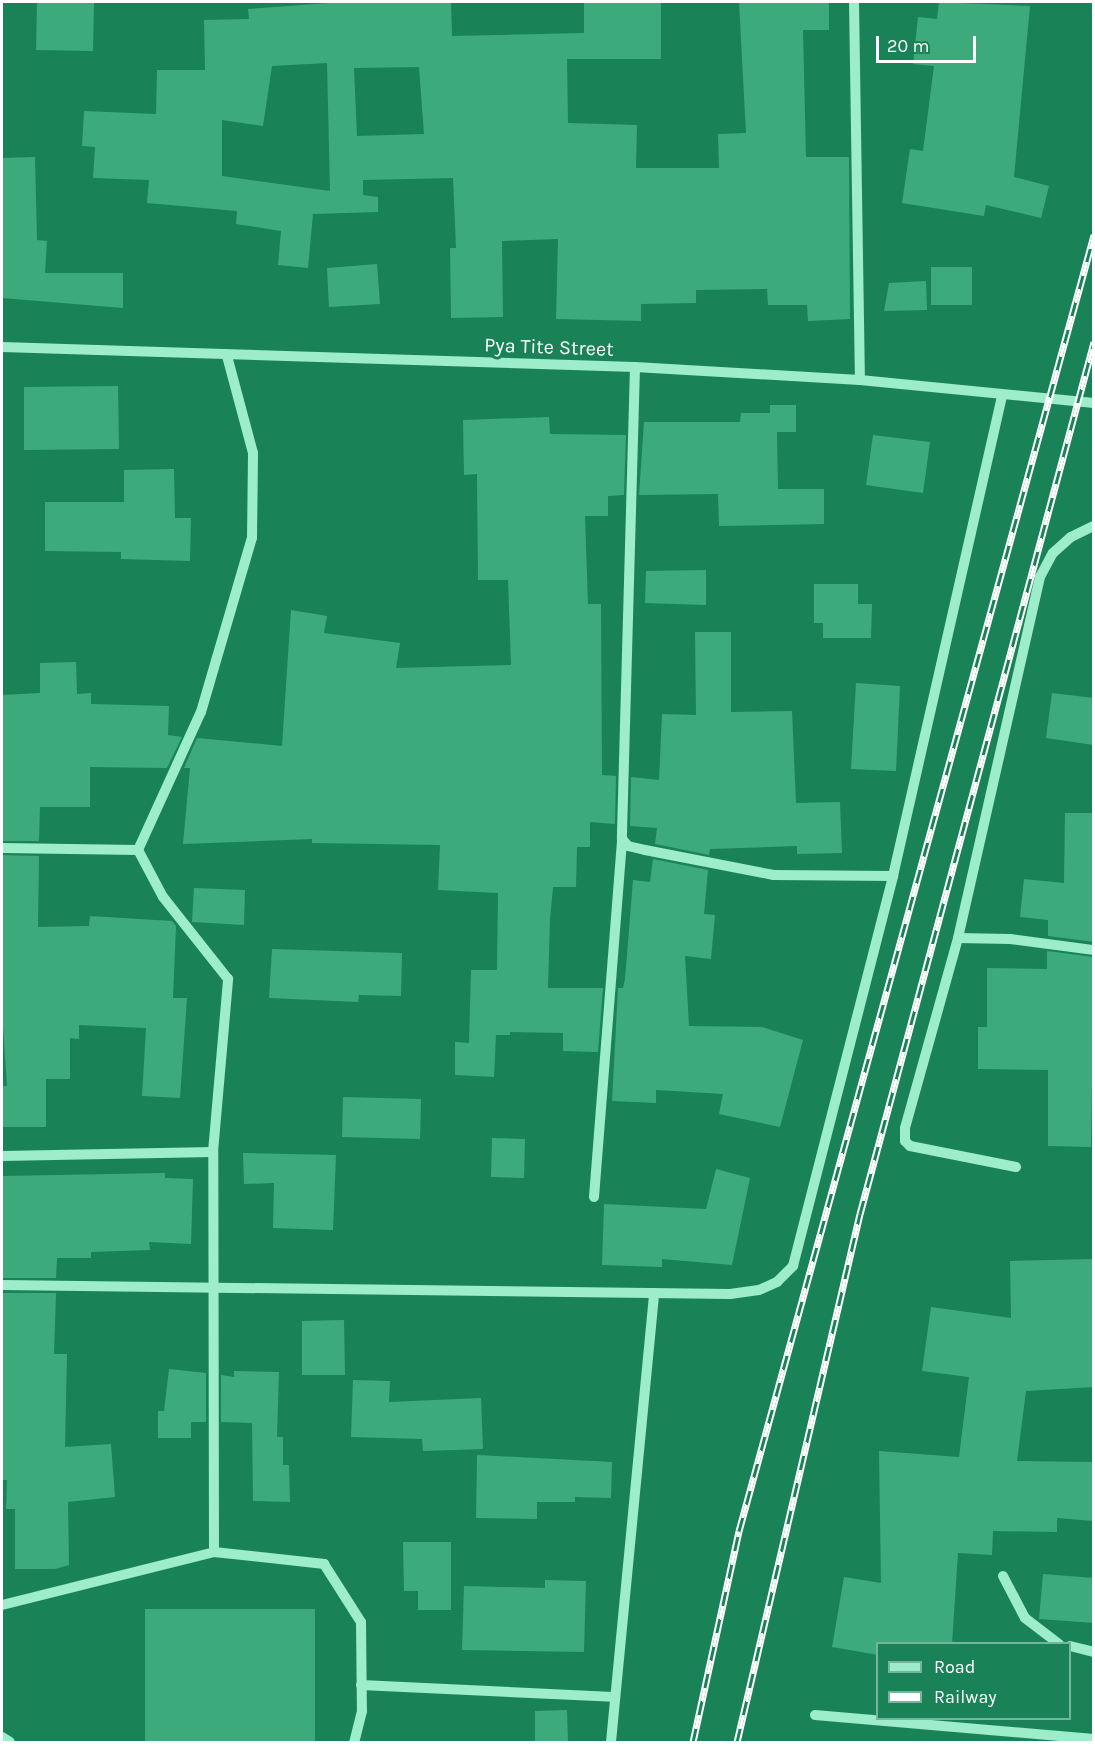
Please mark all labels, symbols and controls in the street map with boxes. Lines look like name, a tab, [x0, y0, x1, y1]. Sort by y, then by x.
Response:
scale bar	[879, 24, 980, 62]
text: 20 m	[887, 35, 929, 57]
street label: Pya Tite Street	[484, 333, 614, 361]
legend	[876, 1642, 1071, 1720]
text: Road	[934, 1656, 975, 1678]
text: Railway	[934, 1686, 997, 1708]

